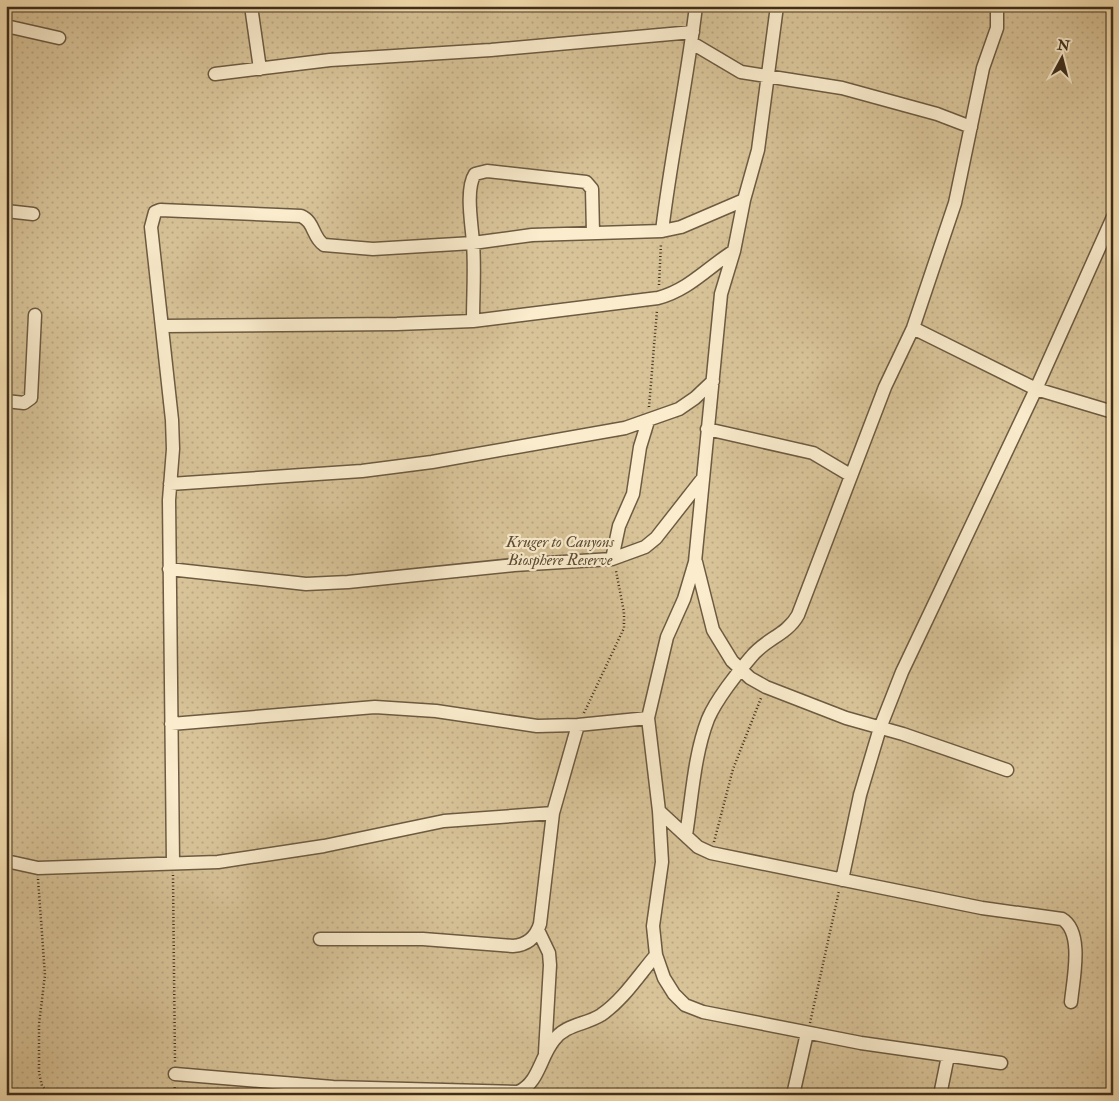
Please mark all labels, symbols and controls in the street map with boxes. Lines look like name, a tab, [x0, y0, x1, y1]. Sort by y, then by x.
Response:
north arrow	[1036, 32, 1086, 82]
text: N	[1055, 36, 1071, 55]
park label: Kruger to Canyons Biosphere Reserve	[505, 532, 615, 570]

